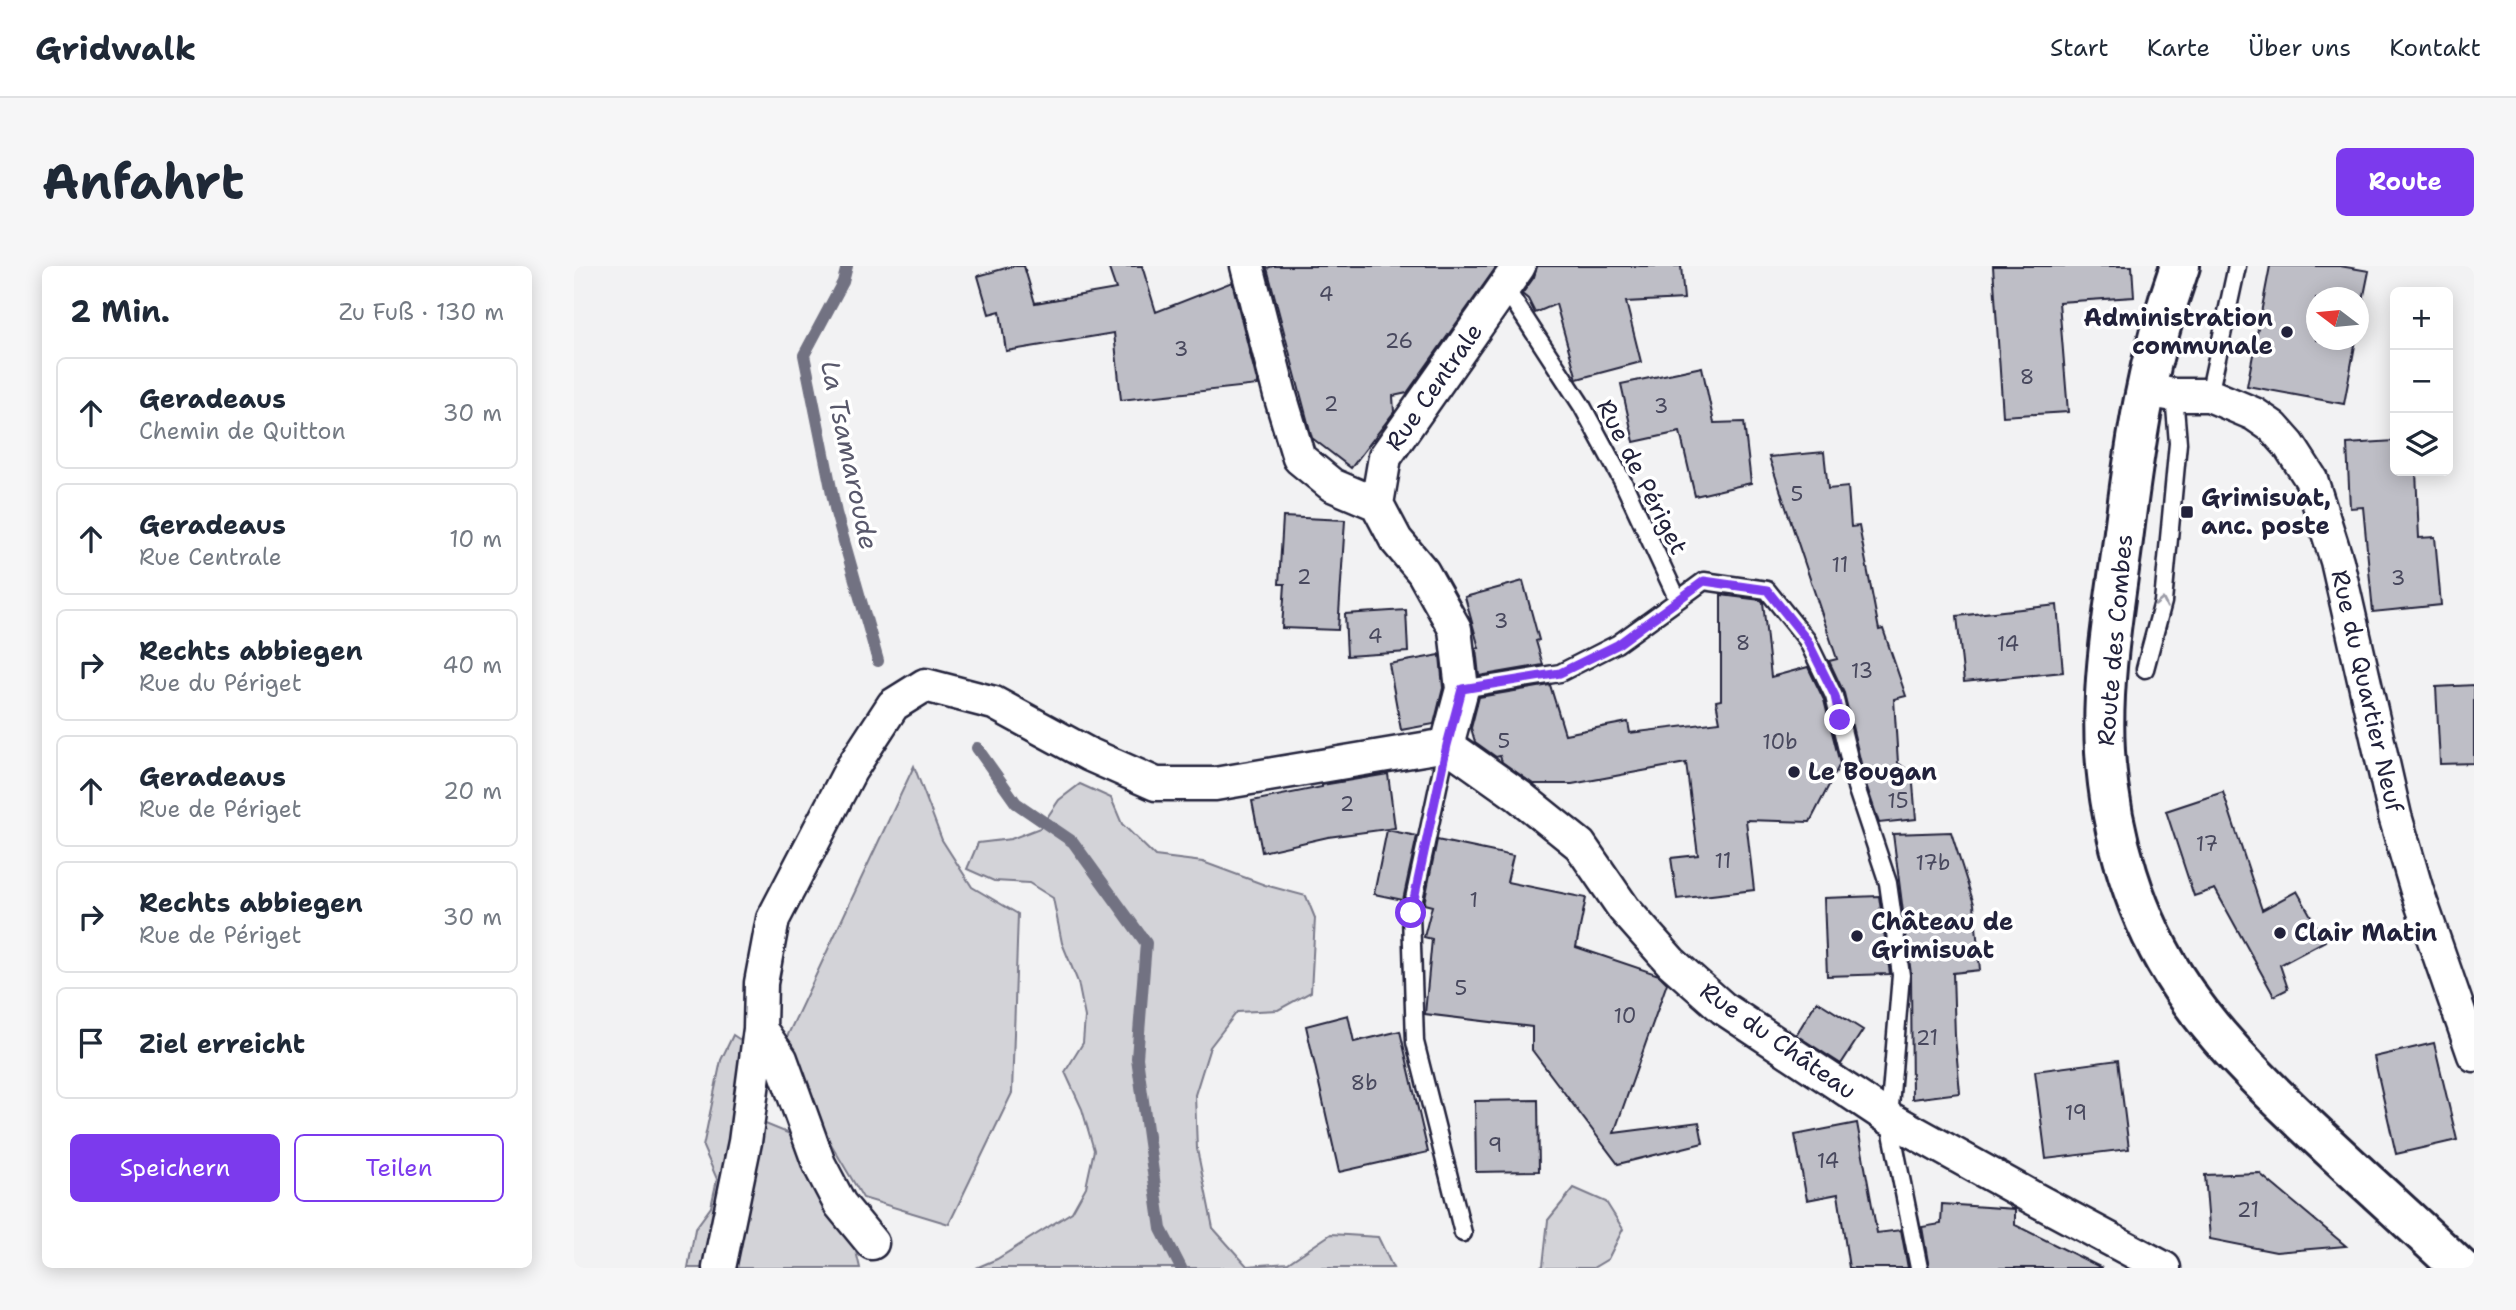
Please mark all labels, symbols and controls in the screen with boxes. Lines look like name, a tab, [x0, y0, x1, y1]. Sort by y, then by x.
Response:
text: Gridwalk	[35, 26, 196, 71]
text: Start	[2050, 32, 2109, 64]
text: Karte	[2147, 32, 2210, 64]
text: Über uns	[2248, 32, 2351, 64]
text: Kontakt	[2389, 32, 2481, 64]
button: Route	[2336, 148, 2474, 216]
text: Anfahrt	[42, 149, 244, 215]
house number: 4	[1319, 280, 1333, 308]
north arrow	[2306, 287, 2369, 350]
map controls	[2390, 287, 2453, 476]
button: +	[2390, 287, 2453, 350]
text: 2 Min.	[70, 291, 170, 332]
text: Zu Fuß · 130 m	[339, 297, 504, 327]
place label: Administration communale	[2084, 302, 2273, 362]
street label: Rue Centrale	[1378, 317, 1490, 457]
marker: Administration communale	[2279, 324, 2295, 340]
house number: 26	[1385, 327, 1413, 355]
house number: 3	[1174, 335, 1188, 363]
button: −	[2390, 350, 2453, 413]
water label: La Tsamaroude	[813, 357, 887, 553]
house number: 8	[2020, 363, 2034, 391]
text: Geradeaus	[139, 381, 286, 416]
house number: 2	[1324, 390, 1338, 418]
house number: 3	[1654, 392, 1668, 420]
icon: ahead	[72, 394, 110, 432]
street label: Rue de Périget	[1589, 394, 1695, 560]
text: 30 m	[443, 398, 502, 428]
button: layers	[2390, 413, 2453, 476]
text: Chemin de Quitton	[139, 416, 346, 446]
house number: 5	[1791, 480, 1803, 508]
place label: Grimisuat, anc. poste	[2201, 482, 2331, 542]
marker: Grimisuat, anc. poste	[2179, 504, 2195, 520]
text: Geradeaus	[139, 507, 286, 542]
icon: ahead	[72, 520, 110, 558]
text: 10 m	[449, 524, 502, 554]
street label: Route des Combes	[2090, 533, 2140, 747]
text: Rue Centrale	[139, 542, 282, 572]
house number: 11	[1832, 551, 1848, 579]
house number: 2	[1297, 563, 1311, 591]
house number: 3	[2391, 564, 2405, 592]
street label: Rue du Quartier Neuf	[2324, 567, 2411, 816]
one-way arrow	[2153, 597, 2168, 609]
house number: 3	[1494, 607, 1508, 635]
house number: 4	[1368, 622, 1382, 650]
house number: 8	[1736, 629, 1750, 657]
house number: 14	[1997, 630, 2019, 658]
text: Rechts abbiegen	[139, 633, 363, 668]
icon: right	[72, 646, 110, 684]
text: 40 m	[442, 650, 502, 680]
house number: 13	[1851, 657, 1873, 685]
text: Rue du Périget	[139, 668, 302, 698]
route end	[1824, 704, 1855, 735]
house number: 5	[1498, 727, 1510, 755]
house number: 10b	[1762, 728, 1798, 756]
place label: Le Bougan	[1808, 756, 1937, 788]
text: Geradeaus	[139, 759, 286, 794]
marker: Le Bougan	[1786, 764, 1802, 780]
icon: ahead	[72, 772, 110, 810]
text: 20 m	[443, 776, 502, 806]
house number: 15	[1887, 787, 1909, 815]
house number: 2	[1340, 790, 1354, 818]
text: Rue de Périget	[139, 794, 302, 824]
house number: 17	[2196, 830, 2218, 858]
house number: 11	[1715, 847, 1731, 875]
house number: 17b	[1916, 849, 1950, 877]
text: Rechts abbiegen	[139, 885, 363, 920]
house number: 1	[1470, 886, 1478, 914]
route start	[1395, 897, 1426, 928]
icon: right	[72, 898, 110, 936]
text: 30 m	[443, 902, 502, 932]
place label: Château de Grimisuat	[1871, 906, 2014, 966]
place label: Clair Matin	[2294, 917, 2437, 949]
text: Rue de Périget	[139, 920, 302, 950]
marker: Clair Matin	[2272, 925, 2288, 941]
marker: Château de Grimisuat	[1849, 928, 1865, 944]
house number: 5	[1455, 974, 1467, 1002]
street label: Rue du Château	[1694, 975, 1862, 1107]
house number: 10	[1614, 1002, 1636, 1030]
icon: arrive	[72, 1024, 110, 1062]
house number: 21	[1916, 1024, 1938, 1052]
text: Ziel erreicht	[139, 1026, 305, 1061]
house number: 8b	[1350, 1069, 1378, 1097]
house number: 19	[2065, 1099, 2087, 1127]
house number: 9	[1488, 1131, 1502, 1159]
button: Speichern	[70, 1134, 280, 1202]
button: Teilen	[294, 1134, 504, 1202]
house number: 14	[1817, 1147, 1839, 1175]
house number: 21	[2237, 1196, 2259, 1224]

